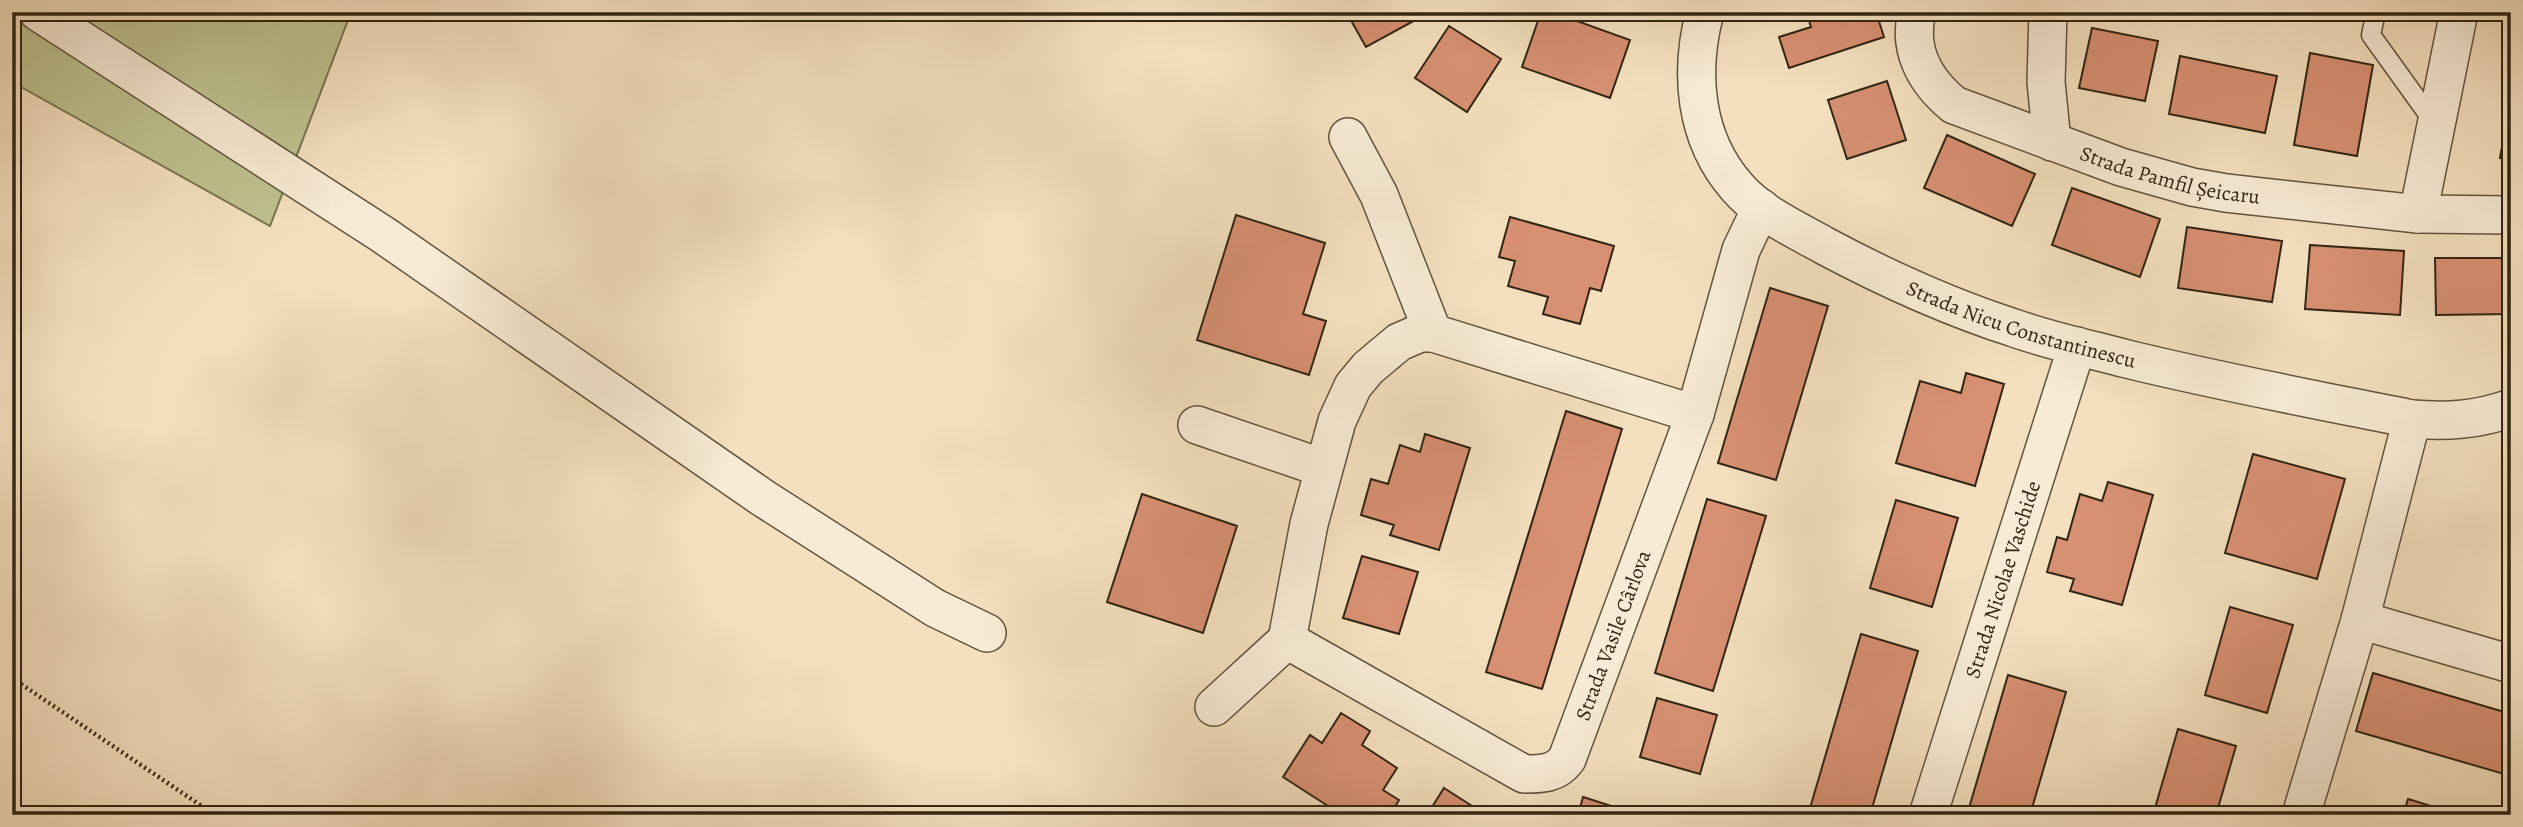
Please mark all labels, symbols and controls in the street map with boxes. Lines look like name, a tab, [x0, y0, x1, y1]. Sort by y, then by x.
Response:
street label: Strada Pamfil Șeicaru	[2076, 139, 2262, 211]
street label: Strada Nicu Constantinescu	[1902, 274, 2139, 375]
street label: Strada Nicolae Vaschide	[1958, 477, 2047, 682]
street label: Strada Vasile Cârlova	[1568, 546, 1657, 724]

